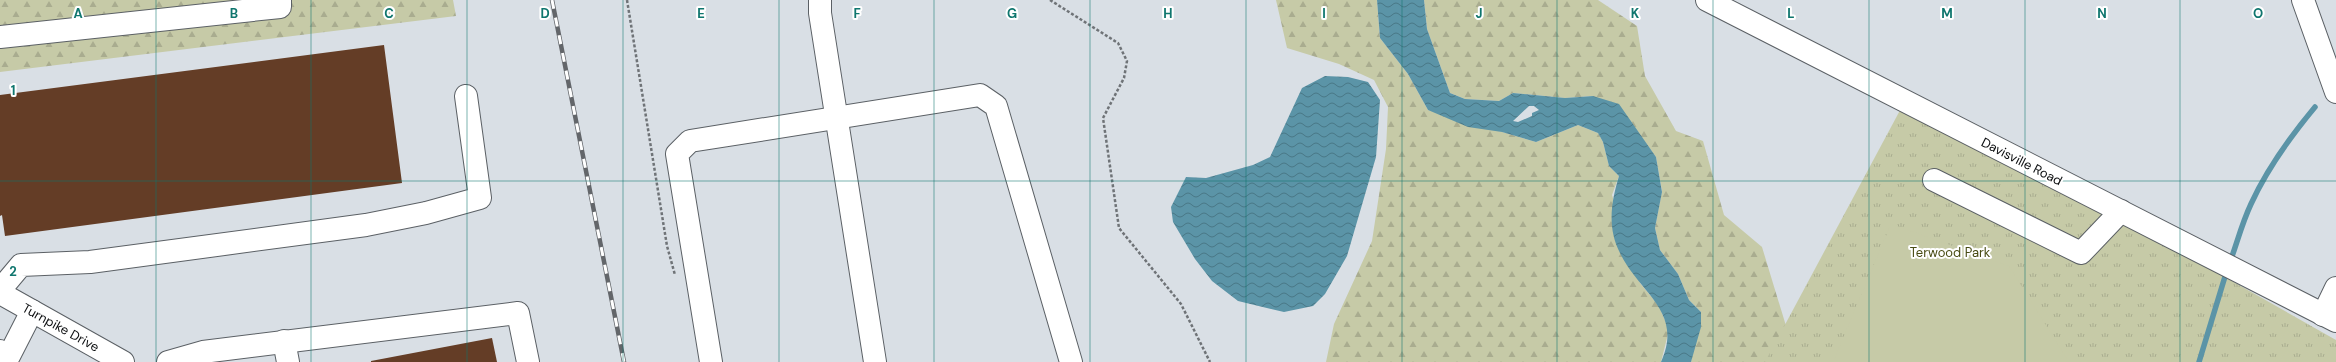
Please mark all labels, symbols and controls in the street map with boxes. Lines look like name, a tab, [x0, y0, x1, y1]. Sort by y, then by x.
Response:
text: A	[73, 5, 83, 22]
text: B	[230, 5, 238, 22]
text: C	[384, 5, 394, 22]
text: D	[540, 5, 550, 22]
text: E	[697, 5, 705, 22]
text: F	[853, 5, 861, 22]
text: G	[1007, 5, 1017, 22]
text: H	[1163, 5, 1173, 22]
text: I	[1322, 5, 1326, 22]
text: J	[1475, 5, 1483, 22]
text: K	[1631, 5, 1640, 22]
text: L	[1787, 5, 1795, 22]
text: M	[1941, 5, 1953, 22]
text: N	[2097, 5, 2107, 22]
text: O	[2253, 5, 2263, 22]
text: 1	[11, 82, 15, 99]
street label: Davisville Road	[1978, 134, 2065, 189]
park label: Terwood Park	[1910, 244, 1991, 261]
text: 2	[9, 263, 17, 280]
street label: Turnpike Drive	[19, 299, 102, 356]

